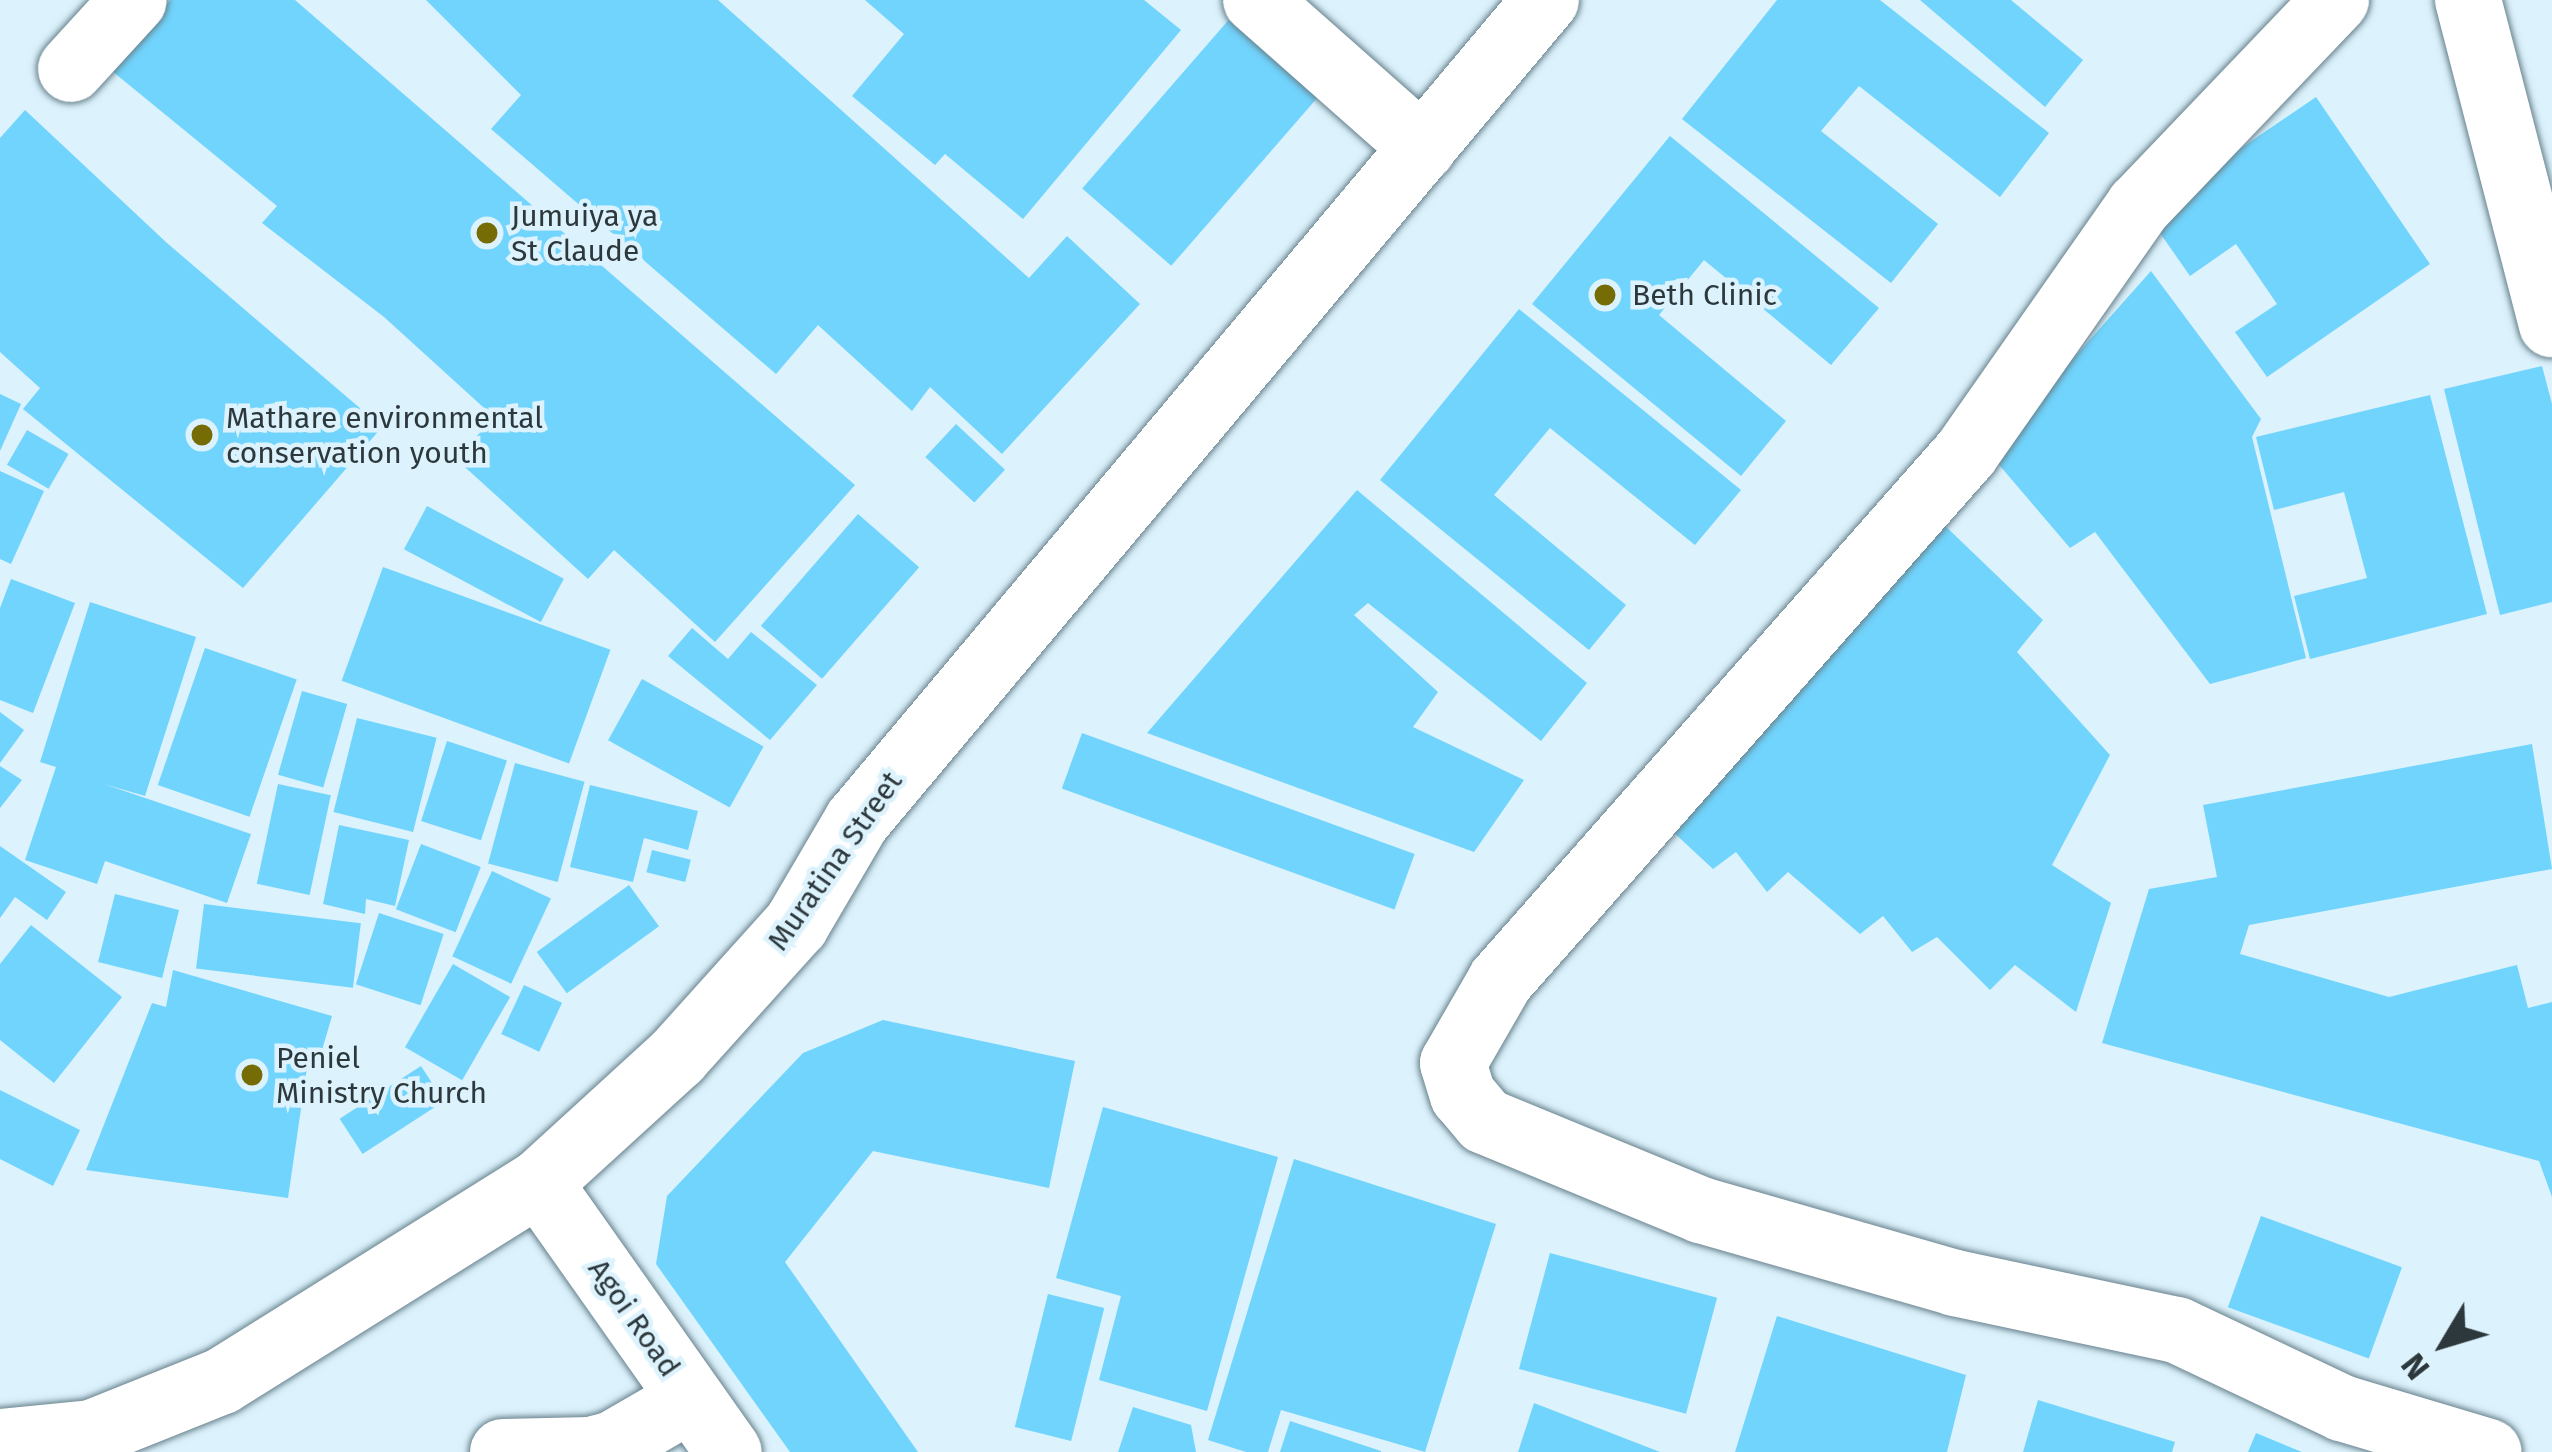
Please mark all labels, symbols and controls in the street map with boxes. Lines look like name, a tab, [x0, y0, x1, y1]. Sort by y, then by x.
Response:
place label: Jumuiya ya St Claude	[511, 198, 658, 268]
marker: Jumuiya ya St Claude	[474, 220, 500, 246]
place label: Beth Clinic	[1632, 277, 1777, 313]
marker: Beth Clinic	[1589, 279, 1621, 311]
place label: Mathare environmental conservation youth	[226, 400, 543, 470]
marker: Mathare environmental conservation youth	[189, 422, 215, 448]
street label: Muratina Street	[760, 765, 910, 957]
place label: Peniel Ministry Church	[276, 1040, 487, 1110]
marker: Peniel Ministry Church	[239, 1062, 265, 1088]
street label: Agoi Road	[580, 1252, 688, 1384]
north arrow	[2384, 1284, 2504, 1404]
text: N	[2393, 1345, 2438, 1387]

